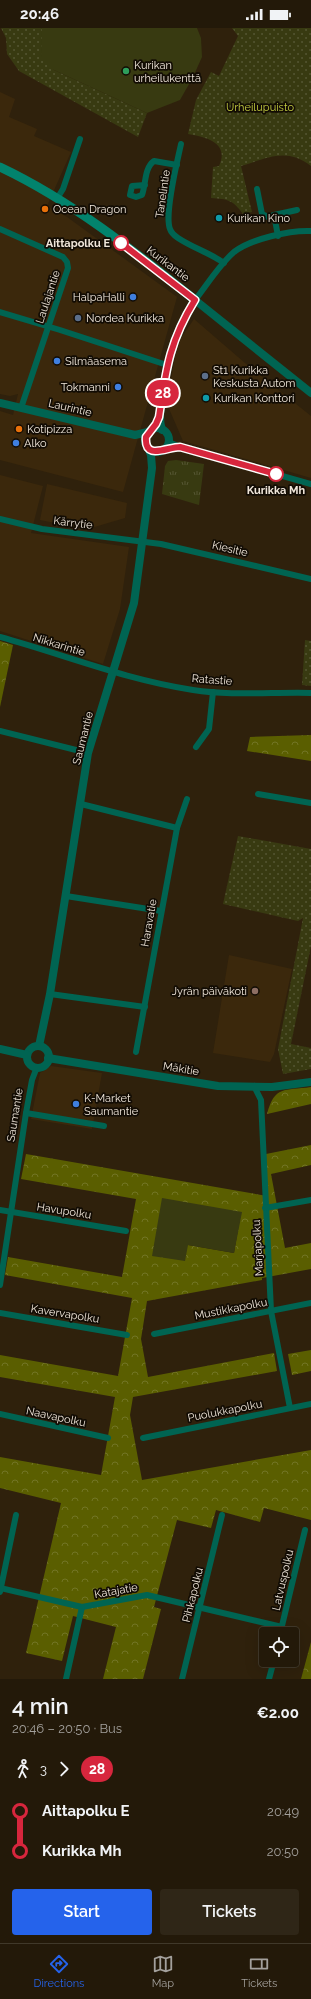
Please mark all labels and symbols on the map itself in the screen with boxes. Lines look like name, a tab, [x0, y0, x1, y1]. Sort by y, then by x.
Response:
place label: Kurikan urheilukenttä	[134, 59, 201, 85]
marker: Kurikan urheilukenttä	[121, 66, 131, 76]
park label: Urheilupuisto	[226, 101, 294, 114]
street label: Tanelintie	[153, 168, 173, 219]
place label: Ocean Dragon	[53, 203, 126, 216]
marker: Ocean Dragon	[40, 204, 50, 214]
place label: Kurikan Kino	[227, 212, 291, 225]
marker: Kurikan Kino	[214, 213, 224, 223]
marker: Aittapolku E	[113, 235, 129, 251]
place label: Aittapolku E	[46, 237, 110, 250]
street label: Kurikantie	[144, 244, 192, 285]
street label: Laulajantie	[33, 268, 63, 325]
place label: HalpaHalli	[73, 291, 125, 304]
marker: HalpaHalli	[128, 292, 138, 302]
place label: Nordea Kurikka	[86, 312, 164, 325]
marker: Nordea Kurikka	[73, 313, 83, 323]
place label: Silmäasema	[65, 355, 127, 368]
marker: Silmäasema	[52, 356, 62, 366]
place label: St1 Kurikka Keskusta Autom	[213, 364, 295, 390]
marker: St1 Kurikka Keskusta Autom	[200, 371, 210, 381]
line badge: 28	[145, 380, 181, 406]
place label: Tokmanni	[61, 381, 110, 394]
marker: Tokmanni	[113, 382, 123, 392]
place label: Kurikan Konttori	[214, 392, 294, 405]
marker: Kurikan Konttori	[201, 393, 211, 403]
street label: Laurintie	[47, 397, 93, 419]
place label: Kotipizza	[27, 423, 72, 436]
marker: Kotipizza	[14, 424, 24, 434]
place label: Alko	[24, 437, 47, 450]
marker: Alko	[11, 438, 21, 448]
marker: Kurikka Mh	[268, 466, 284, 482]
place label: Kurikka Mh	[247, 484, 306, 497]
street label: Kärrytie	[53, 514, 94, 532]
street label: Kiesitie	[211, 539, 250, 560]
street label: Nikkarintie	[31, 631, 87, 659]
street label: Ratastie	[191, 672, 233, 688]
street label: Saumantie	[70, 710, 96, 766]
street label: Haravatie	[138, 898, 160, 948]
place label: Jyrän päiväkoti	[172, 985, 247, 998]
marker: Jyrän päiväkoti	[250, 986, 260, 996]
street label: Mäkitie	[162, 1060, 201, 1078]
street label: Saumantie	[4, 1087, 26, 1143]
place label: K-Market Saumantie	[84, 1092, 139, 1118]
marker: K-Market Saumantie	[71, 1099, 81, 1109]
street label: Havupolku	[36, 1200, 92, 1222]
street label: Marjapolku	[250, 1219, 266, 1277]
street label: Mustikkapolku	[193, 1296, 269, 1322]
street label: Kavervapolku	[30, 1302, 100, 1326]
street label: Puolukkapolku	[187, 1397, 263, 1425]
street label: Naavapolku	[25, 1404, 87, 1430]
street label: Latvuspolku	[270, 1548, 296, 1612]
street label: Pihkapolku	[180, 1566, 206, 1624]
street label: Katajatie	[93, 1581, 139, 1601]

